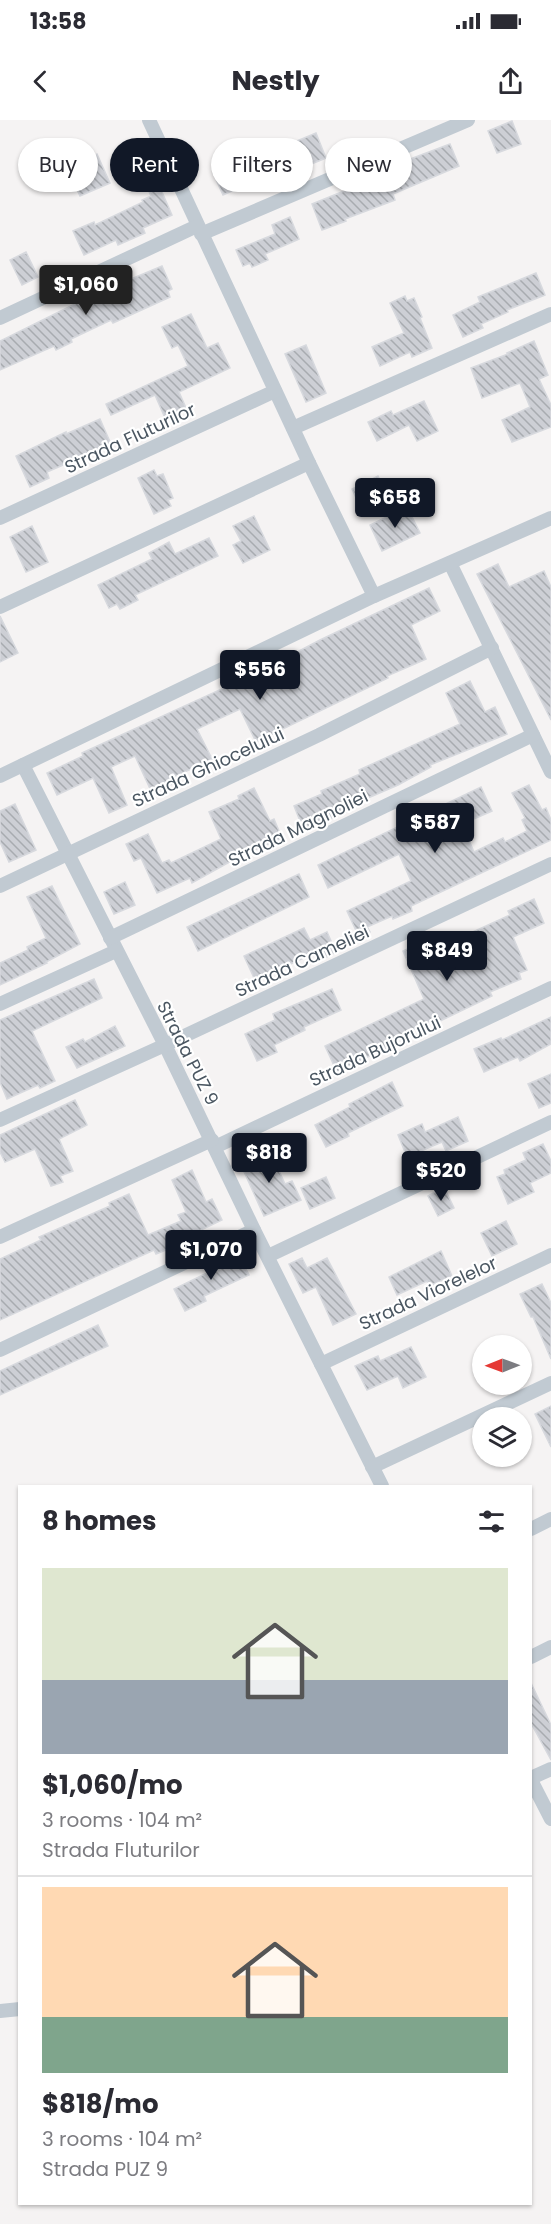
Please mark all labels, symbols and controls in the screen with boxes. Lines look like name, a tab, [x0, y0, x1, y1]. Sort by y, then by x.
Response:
text: 13:58	[30, 6, 86, 37]
text: Nestly	[232, 62, 320, 99]
icon: back	[24, 65, 57, 98]
icon: share	[494, 65, 527, 98]
chip: Buy	[18, 138, 98, 192]
chip: Rent	[110, 138, 199, 192]
chip: Filters	[211, 138, 313, 192]
chip: New	[325, 138, 412, 192]
pin: $1,060	[37, 265, 135, 316]
text: $1,060	[53, 270, 119, 298]
street label: Strada Fluturilor	[60, 397, 200, 479]
pin: $658	[359, 478, 431, 529]
text: $658	[369, 483, 421, 511]
pin: $556	[224, 650, 296, 701]
text: $556	[234, 655, 286, 683]
street label: Strada Ghiocelului	[128, 721, 288, 813]
street label: Strada Magnoliei	[224, 783, 372, 873]
pin: $587	[399, 803, 471, 854]
text: $587	[410, 808, 460, 836]
street label: Strada Cameliei	[231, 919, 373, 1003]
pin: $849	[411, 931, 483, 982]
text: $849	[421, 936, 473, 964]
street label: Strada PUZ 9	[151, 997, 225, 1109]
street label: Strada Bujorului	[305, 1010, 445, 1092]
pin: $818	[233, 1133, 305, 1184]
text: $818	[246, 1138, 292, 1166]
pin: $520	[405, 1151, 477, 1202]
text: $520	[416, 1156, 466, 1184]
pin: $1,070	[162, 1230, 260, 1281]
text: $1,070	[179, 1235, 243, 1263]
street label: Strada Viorelelor	[355, 1250, 501, 1336]
north arrow	[472, 1335, 532, 1395]
map controls	[472, 1335, 532, 1467]
button: layers	[472, 1407, 532, 1467]
text: 8 homes	[42, 1503, 157, 1539]
icon: filters	[475, 1505, 508, 1538]
icon: home	[221, 1607, 329, 1715]
text: $1,060/mo	[42, 1767, 183, 1803]
text: 3 rooms · 104 m²	[42, 1806, 202, 1834]
text: Strada Fluturilor	[42, 1836, 200, 1864]
icon: home	[221, 1926, 329, 2034]
text: $818/mo	[42, 2086, 158, 2122]
text: 3 rooms · 104 m²	[42, 2125, 202, 2153]
text: Strada PUZ 9	[42, 2155, 168, 2183]

